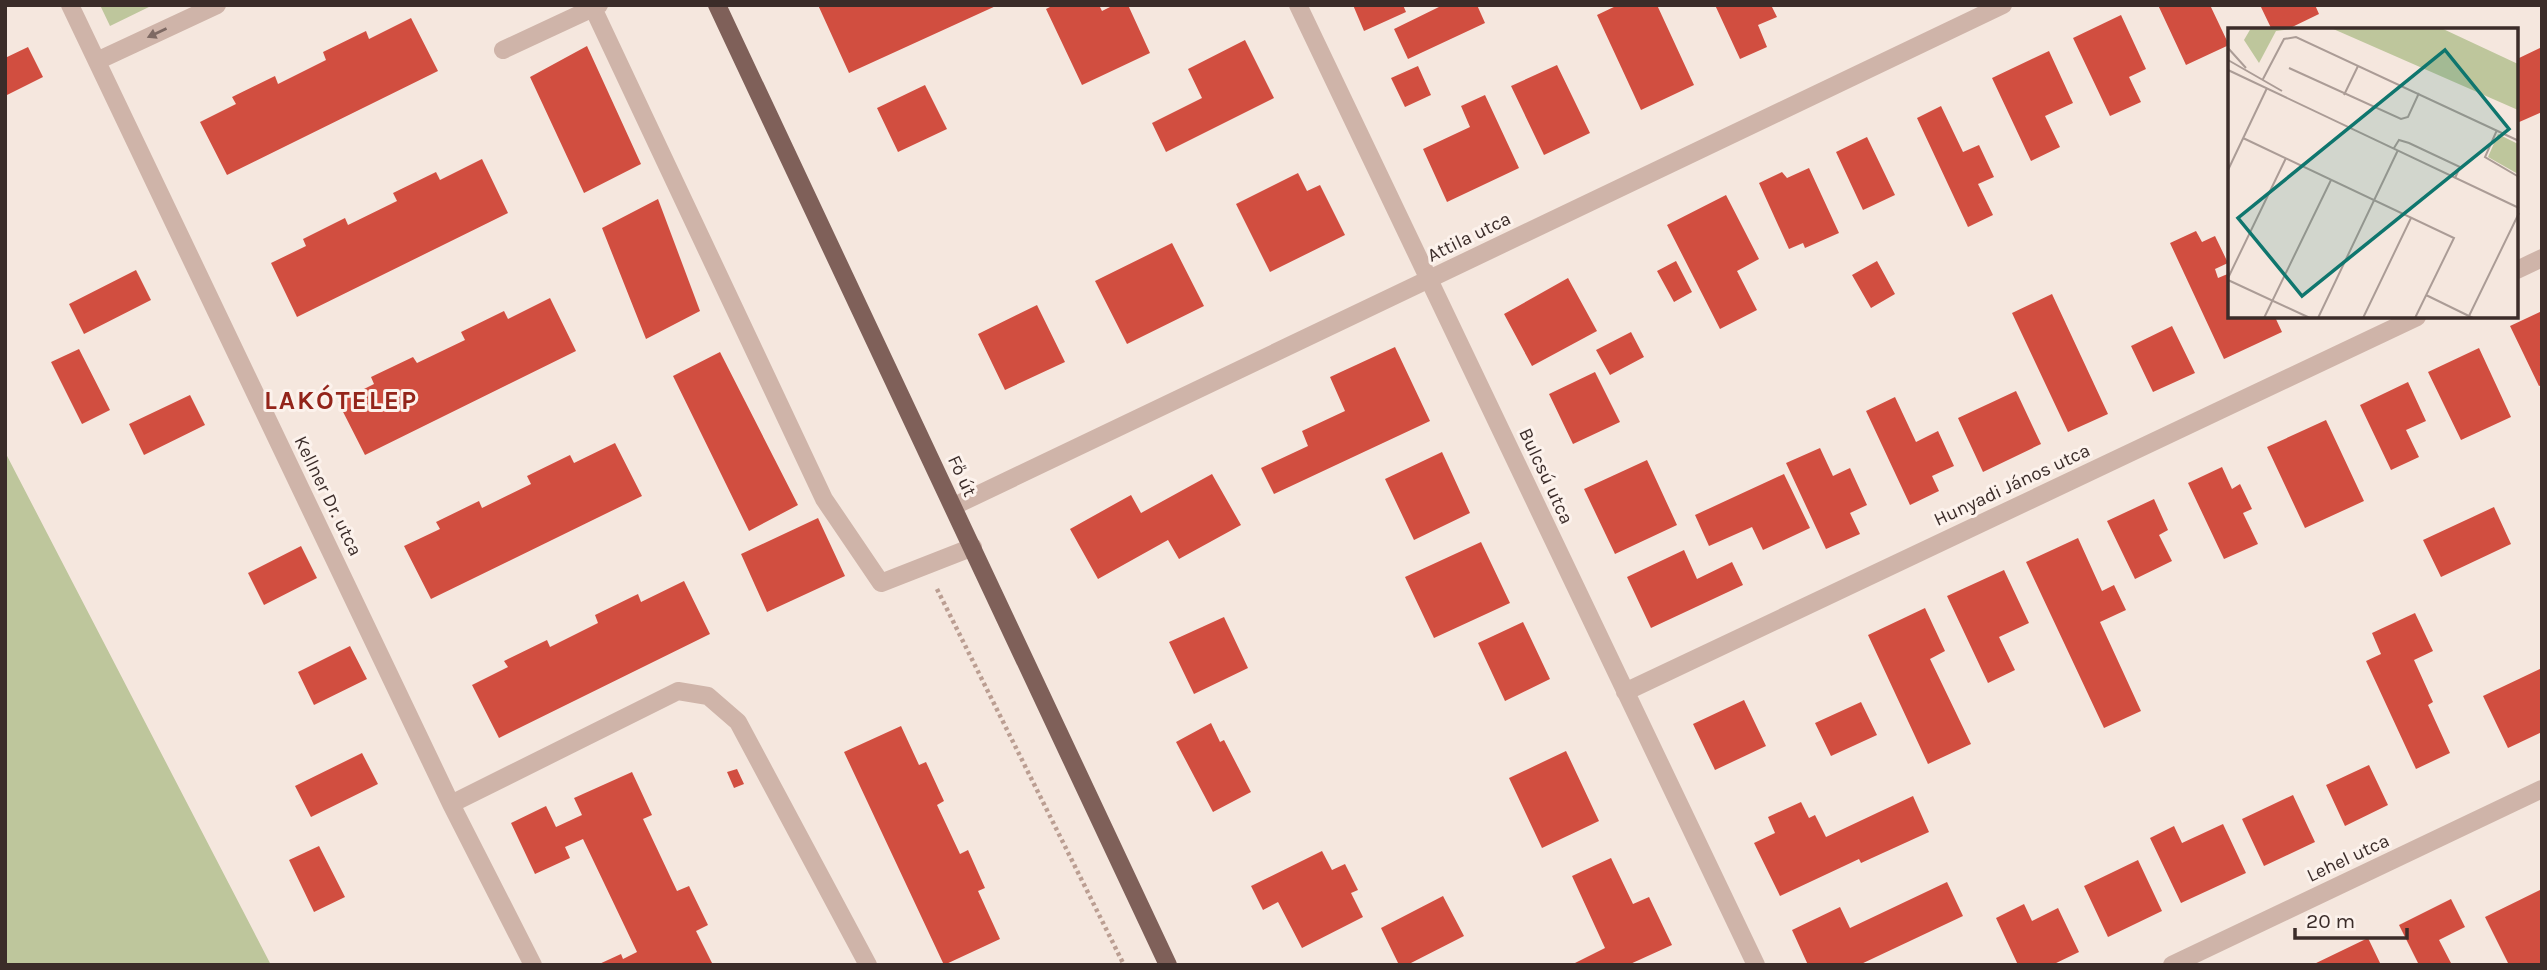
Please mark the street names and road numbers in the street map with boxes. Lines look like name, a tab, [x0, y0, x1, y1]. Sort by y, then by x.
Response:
street label: Attila utca	[1424, 207, 1514, 267]
street label: Bulcsú utca	[1514, 425, 1578, 527]
street label: Kellner Dr. utca	[289, 432, 367, 560]
street label: Hunyadi János utca	[1930, 439, 2094, 531]
street label: Fő út	[943, 452, 981, 500]
street label: Lehel utca	[2303, 829, 2393, 887]

